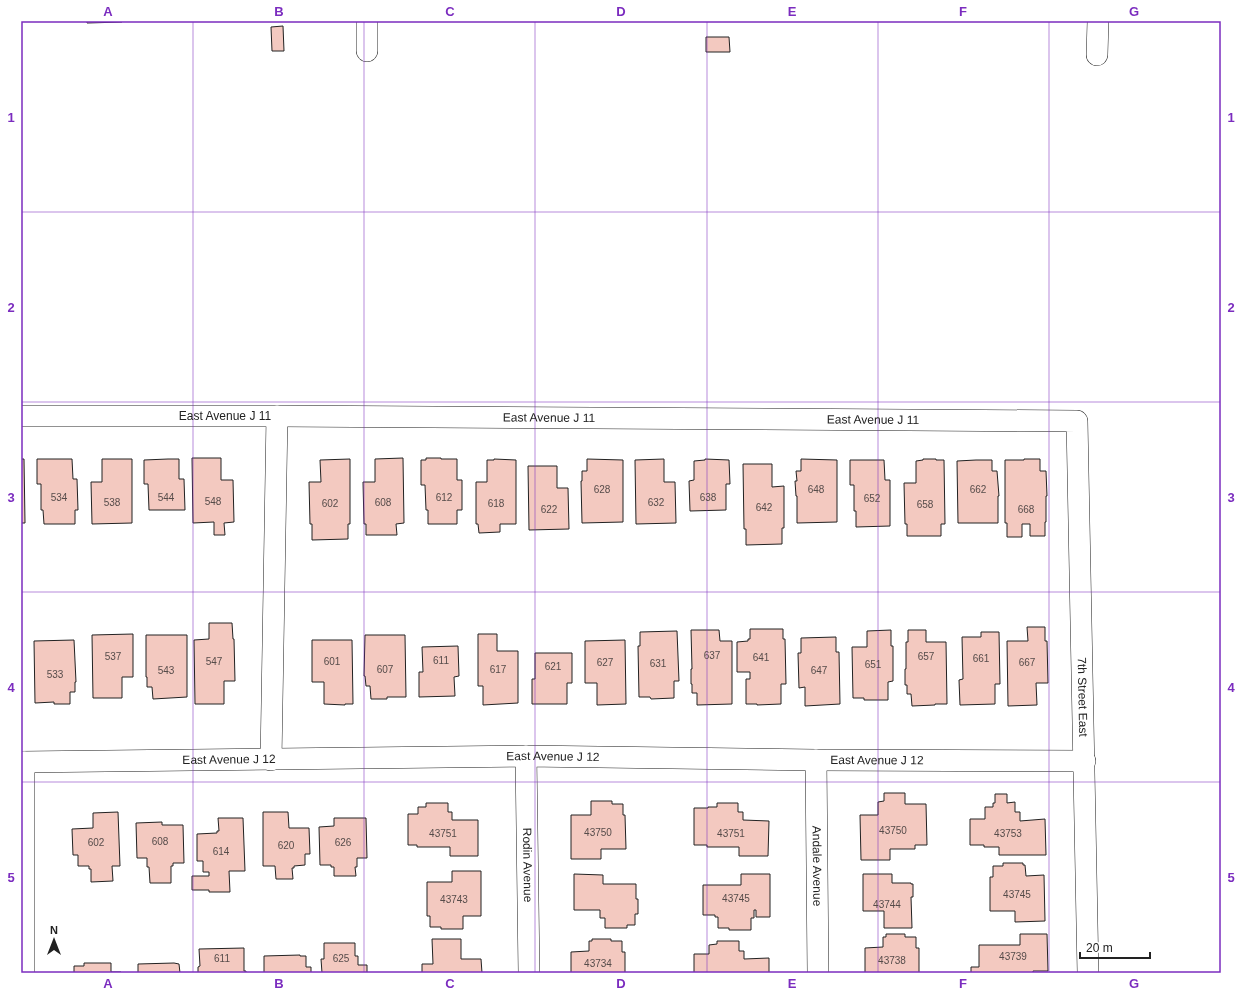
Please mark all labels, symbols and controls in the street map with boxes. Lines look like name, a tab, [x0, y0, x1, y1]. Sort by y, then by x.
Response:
text: A	[103, 4, 113, 19]
text: B	[274, 4, 284, 19]
text: C	[445, 4, 455, 19]
text: D	[616, 4, 626, 19]
text: E	[788, 4, 797, 19]
text: F	[959, 4, 967, 19]
text: G	[1129, 4, 1139, 19]
text: 1	[7, 110, 15, 125]
text: 1	[1227, 110, 1235, 125]
text: 2	[7, 300, 15, 315]
text: 2	[1227, 300, 1235, 315]
street label: East Avenue J 11	[179, 409, 272, 423]
street label: East Avenue J 11	[503, 410, 596, 425]
street label: East Avenue J 11	[827, 412, 920, 427]
house number: 628	[594, 484, 611, 495]
house number: 648	[808, 484, 825, 495]
house number: 662	[970, 484, 987, 495]
text: 3	[7, 490, 15, 505]
text: 3	[1227, 490, 1235, 505]
house number: 534	[51, 492, 68, 503]
house number: 544	[158, 492, 175, 503]
house number: 612	[436, 492, 453, 503]
house number: 638	[700, 492, 717, 503]
house number: 652	[864, 493, 881, 504]
house number: 548	[205, 496, 222, 507]
house number: 538	[104, 497, 121, 508]
house number: 608	[375, 497, 392, 508]
house number: 632	[648, 497, 665, 508]
house number: 602	[322, 498, 339, 509]
house number: 618	[488, 498, 505, 509]
house number: 658	[917, 499, 934, 510]
house number: 642	[756, 502, 773, 513]
house number: 622	[541, 504, 558, 515]
house number: 668	[1018, 504, 1035, 515]
house number: 637	[704, 650, 721, 661]
house number: 537	[105, 651, 122, 662]
house number: 657	[918, 651, 935, 662]
house number: 641	[753, 652, 770, 663]
house number: 661	[973, 653, 990, 664]
house number: 611	[433, 655, 449, 666]
house number: 547	[206, 656, 223, 667]
house number: 601	[324, 656, 341, 667]
house number: 627	[597, 657, 614, 668]
house number: 667	[1019, 657, 1036, 668]
street label: 7th Street East	[1075, 657, 1090, 737]
house number: 631	[650, 658, 667, 669]
house number: 651	[865, 659, 882, 670]
house number: 621	[545, 661, 562, 672]
house number: 607	[377, 664, 394, 675]
house number: 617	[490, 664, 507, 675]
house number: 543	[158, 665, 175, 676]
house number: 647	[811, 665, 828, 676]
house number: 533	[47, 669, 64, 680]
text: 4	[7, 680, 15, 695]
text: 4	[1227, 680, 1235, 695]
street label: East Avenue J 12	[506, 749, 600, 764]
street label: East Avenue J 12	[182, 752, 276, 767]
street label: East Avenue J 12	[830, 753, 924, 767]
house number: 43750	[879, 825, 907, 836]
street label: Andale Avenue	[810, 826, 824, 907]
house number: 43750	[584, 827, 612, 838]
house number: 43751	[429, 828, 457, 839]
street label: Rodin Avenue	[520, 828, 535, 903]
house number: 43751	[717, 828, 745, 839]
house number: 43753	[994, 828, 1022, 839]
house number: 608	[152, 836, 169, 847]
house number: 602	[88, 837, 105, 848]
house number: 626	[335, 837, 352, 848]
house number: 620	[278, 840, 295, 851]
house number: 614	[213, 846, 230, 857]
text: 5	[7, 870, 15, 885]
text: 5	[1227, 870, 1235, 885]
house number: 43745	[1003, 889, 1031, 900]
house number: 43745	[722, 893, 750, 904]
house number: 43743	[440, 894, 468, 905]
house number: 43744	[873, 899, 901, 910]
north arrow	[34, 920, 74, 960]
text: N	[50, 924, 58, 936]
scale bar	[1080, 934, 1150, 960]
text: 20 m	[1086, 941, 1113, 955]
house number: 43739	[999, 951, 1027, 962]
house number: 611	[214, 953, 230, 964]
house number: 625	[333, 953, 350, 964]
house number: 43738	[878, 955, 906, 966]
house number: 43734	[584, 958, 612, 969]
text: A	[103, 976, 113, 991]
text: B	[274, 976, 284, 991]
text: C	[445, 976, 455, 991]
text: D	[616, 976, 626, 991]
text: E	[788, 976, 797, 991]
text: F	[959, 976, 967, 991]
text: G	[1129, 976, 1139, 991]

